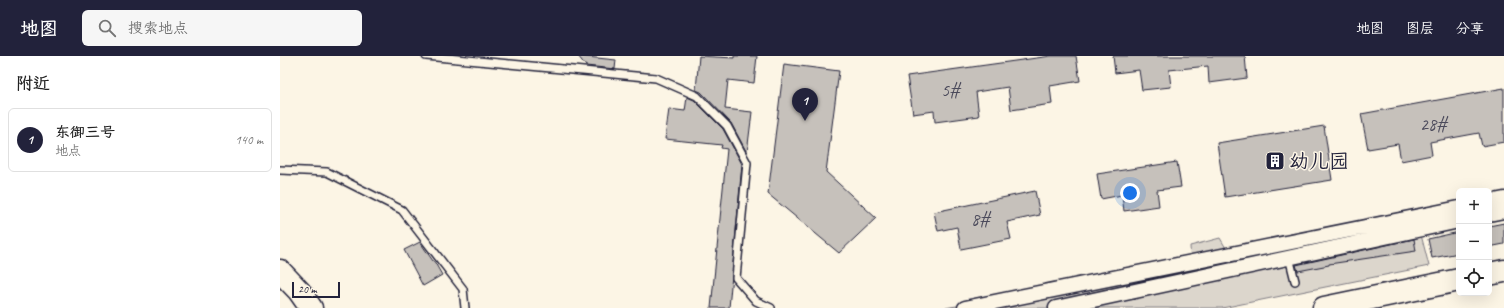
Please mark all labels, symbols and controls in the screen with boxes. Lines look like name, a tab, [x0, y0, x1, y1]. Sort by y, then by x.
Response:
search box	[82, 10, 362, 46]
text: 地图	[20, 17, 58, 41]
icon: search	[96, 17, 118, 39]
text: 搜索地点	[128, 19, 188, 38]
text: 地图	[1356, 20, 1384, 37]
text: 图层	[1406, 20, 1434, 37]
text: 分享	[1456, 20, 1484, 37]
text: 附近	[16, 73, 50, 94]
house number: 5#	[941, 79, 962, 101]
pin: 1	[792, 88, 818, 121]
house number: 28#	[1420, 113, 1449, 135]
text: 东御三号	[55, 123, 115, 142]
text: 1	[27, 132, 33, 148]
text: 140 m	[235, 132, 263, 148]
text: 地点	[55, 143, 81, 159]
place label: 幼儿园	[1289, 149, 1349, 174]
building icon: 幼儿园	[1264, 150, 1286, 172]
your location	[1120, 183, 1140, 203]
map controls	[1456, 188, 1492, 296]
button: +	[1456, 188, 1492, 224]
house number: 8#	[971, 208, 992, 230]
button: −	[1456, 224, 1492, 260]
button: locate	[1456, 260, 1492, 296]
scale bar	[292, 280, 340, 299]
text: 20 m	[298, 282, 317, 296]

